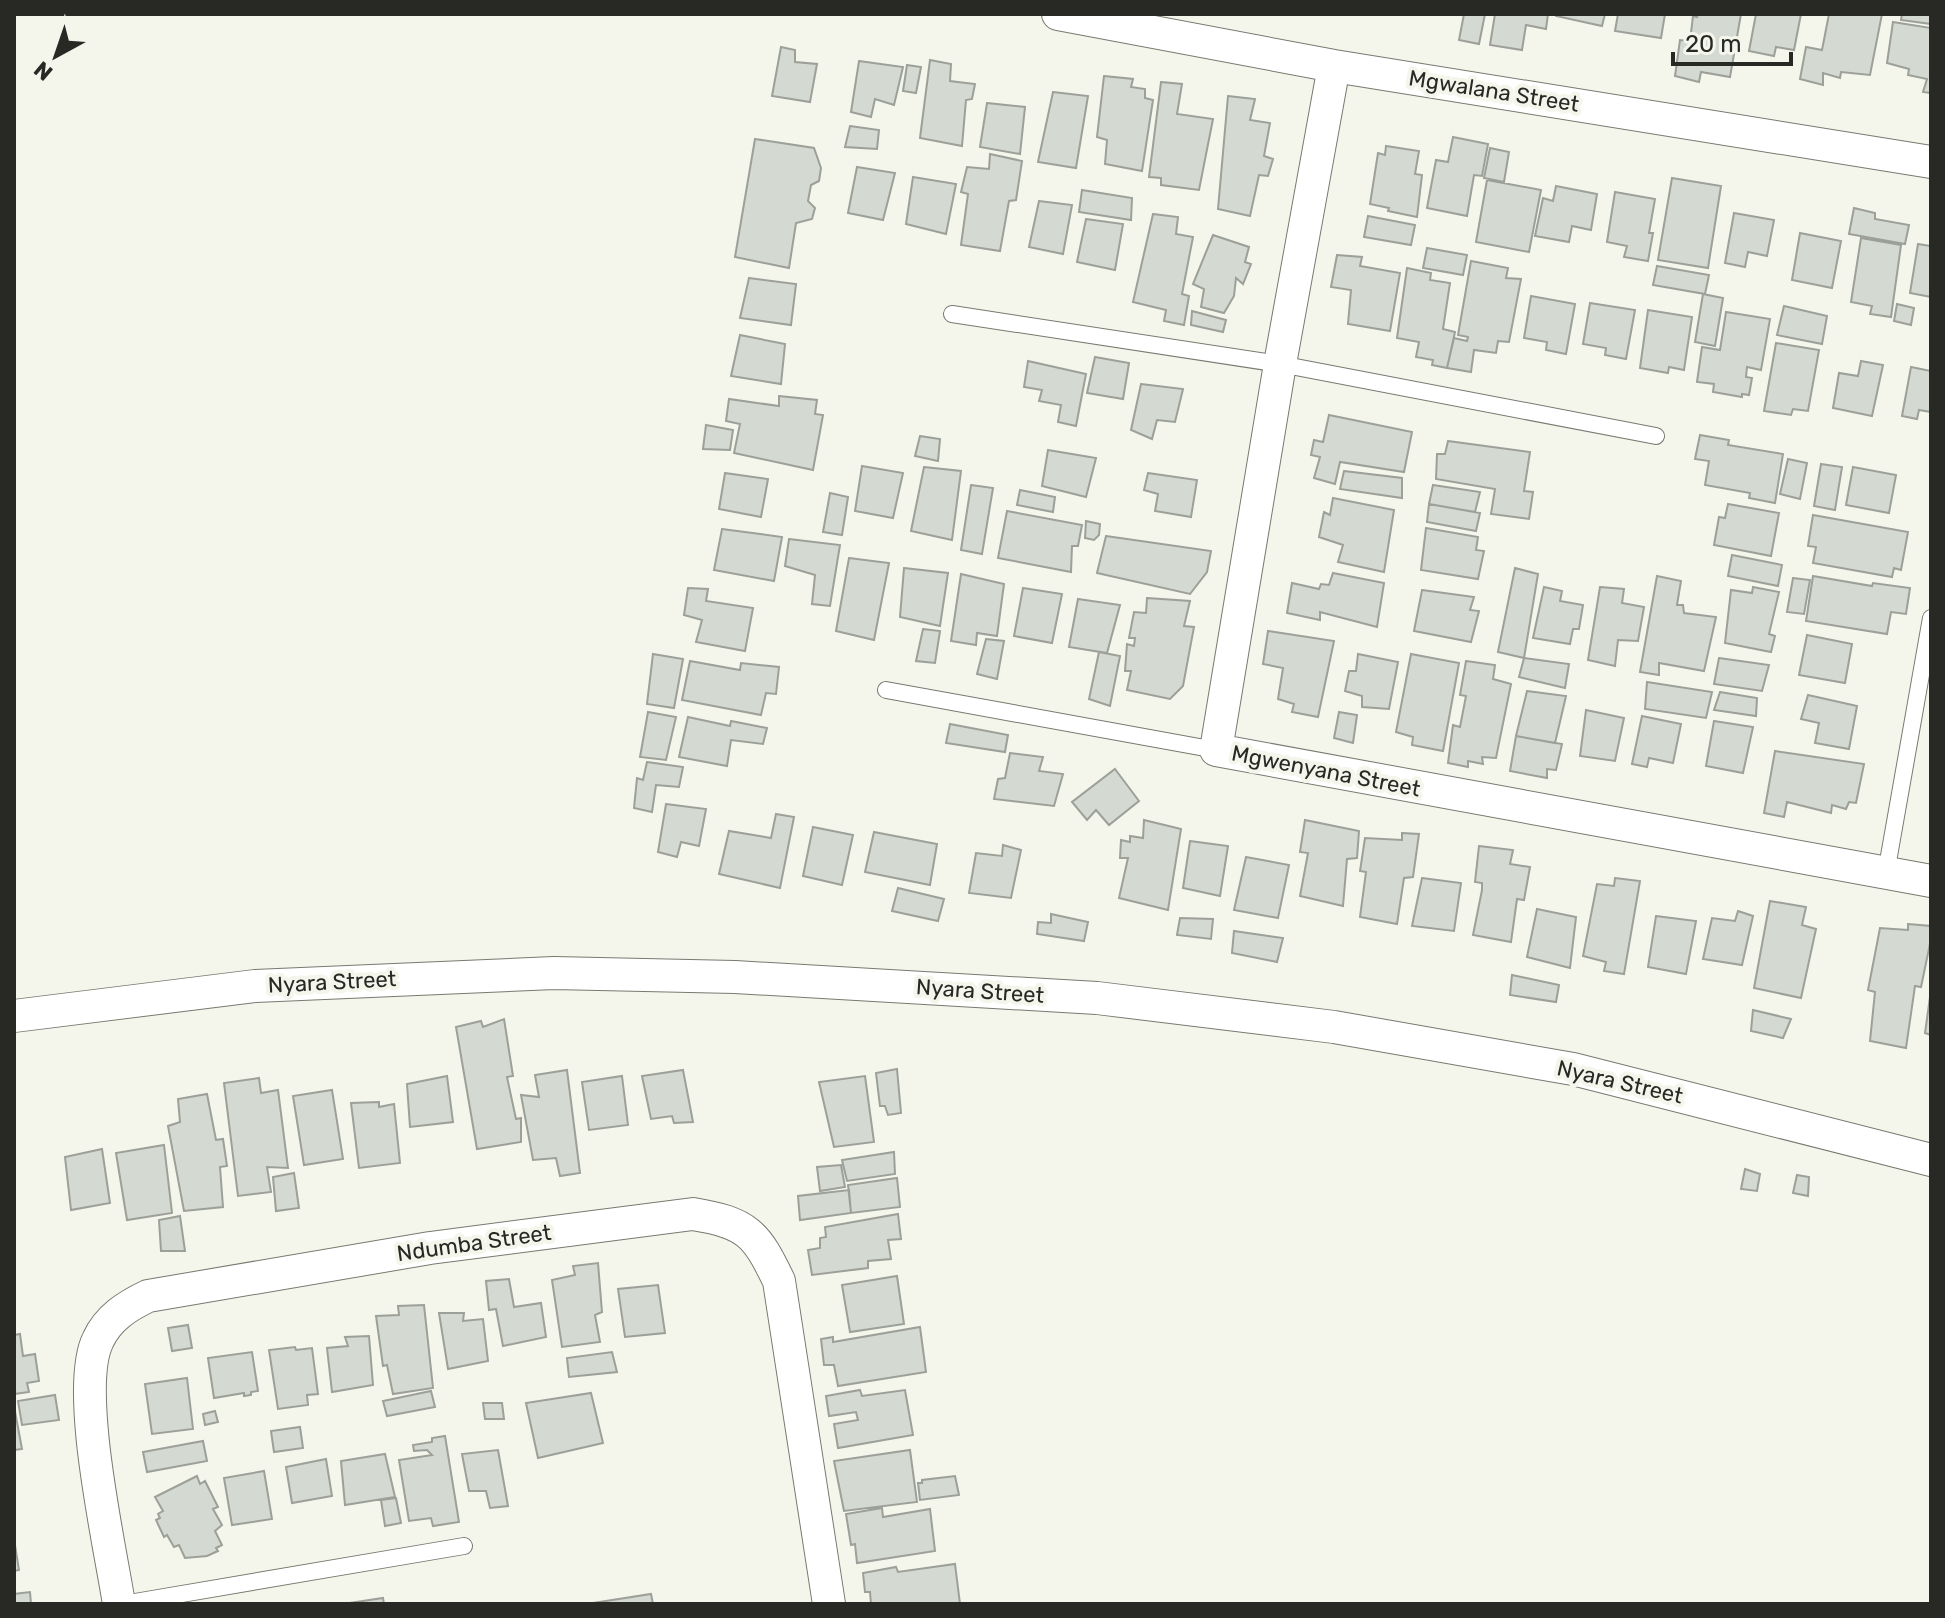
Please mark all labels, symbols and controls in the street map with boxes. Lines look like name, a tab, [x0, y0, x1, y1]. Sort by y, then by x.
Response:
north arrow	[16, 16, 96, 96]
scale bar	[1673, 16, 1791, 66]
text: 20 m	[1685, 30, 1742, 58]
text: N	[29, 56, 58, 86]
street label: Mgwalana Street	[1407, 64, 1581, 118]
street label: Mgwenyana Street	[1229, 739, 1423, 803]
street label: Nyara Street	[267, 965, 397, 999]
street label: Nyara Street	[915, 973, 1045, 1009]
street label: Nyara Street	[1554, 1054, 1686, 1110]
street label: Ndumba Street	[395, 1219, 553, 1267]

